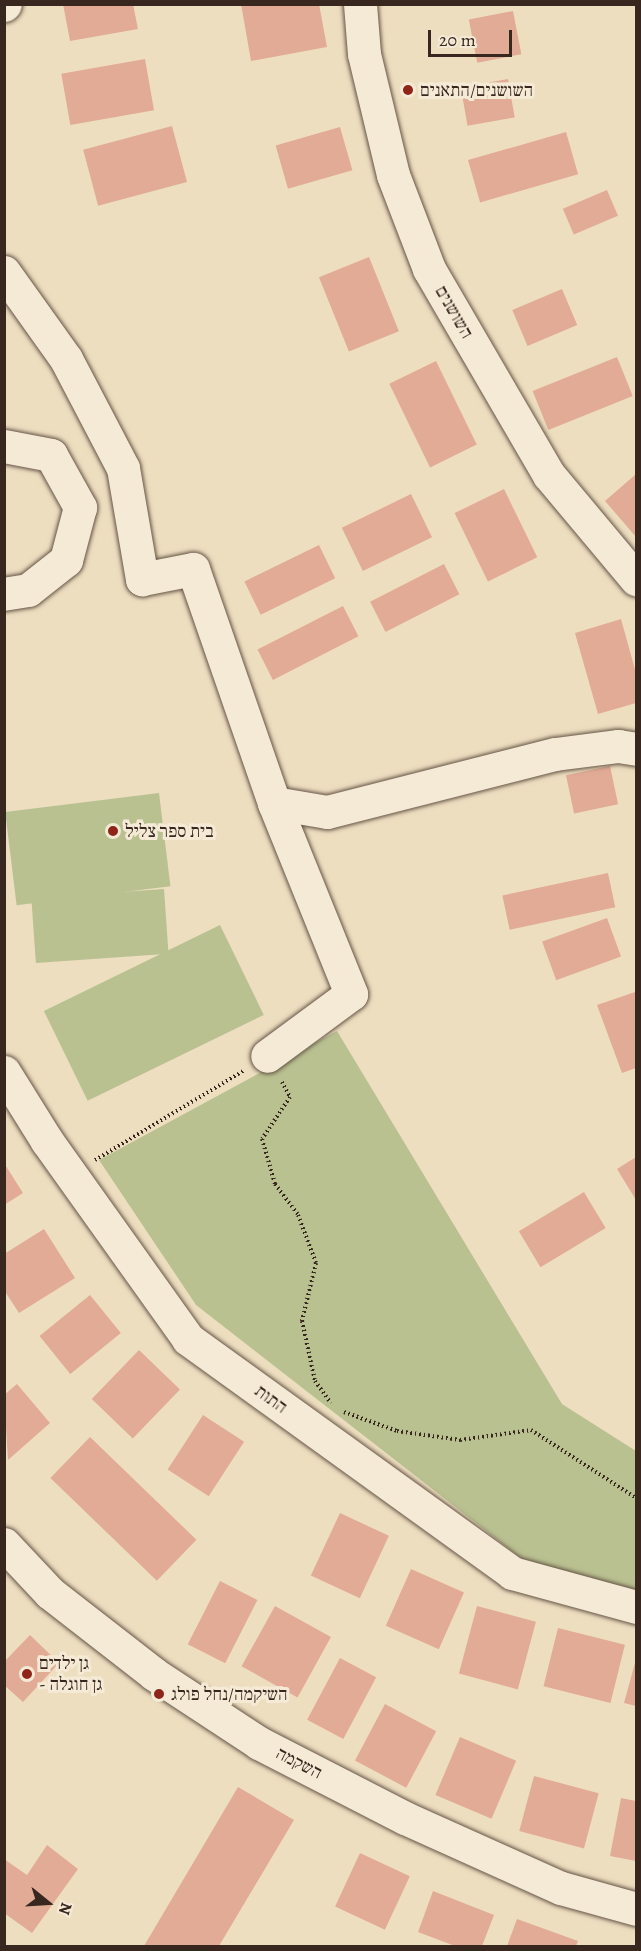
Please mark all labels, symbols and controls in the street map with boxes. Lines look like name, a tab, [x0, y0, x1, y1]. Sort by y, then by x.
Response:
scale bar	[431, 18, 515, 56]
text: 20 m	[439, 28, 476, 52]
place label: השושנים/התאנים	[420, 79, 533, 101]
marker: השושנים/התאנים	[401, 83, 415, 97]
street label: השושנים	[430, 282, 478, 342]
place label: בית ספר צליל	[125, 820, 214, 842]
marker: בית ספר צליל	[106, 824, 120, 838]
street label: התות	[251, 1380, 291, 1418]
place label: גן ילדים - גן חוגלה	[39, 1653, 102, 1696]
marker: גן ילדים - גן חוגלה	[20, 1667, 34, 1681]
place label: השיקמה/נחל פולג	[171, 1683, 288, 1705]
marker: השיקמה/נחל פולג	[152, 1687, 166, 1701]
street label: השקמה	[272, 1742, 326, 1784]
north arrow	[18, 1873, 78, 1933]
text: N	[53, 1900, 77, 1918]

